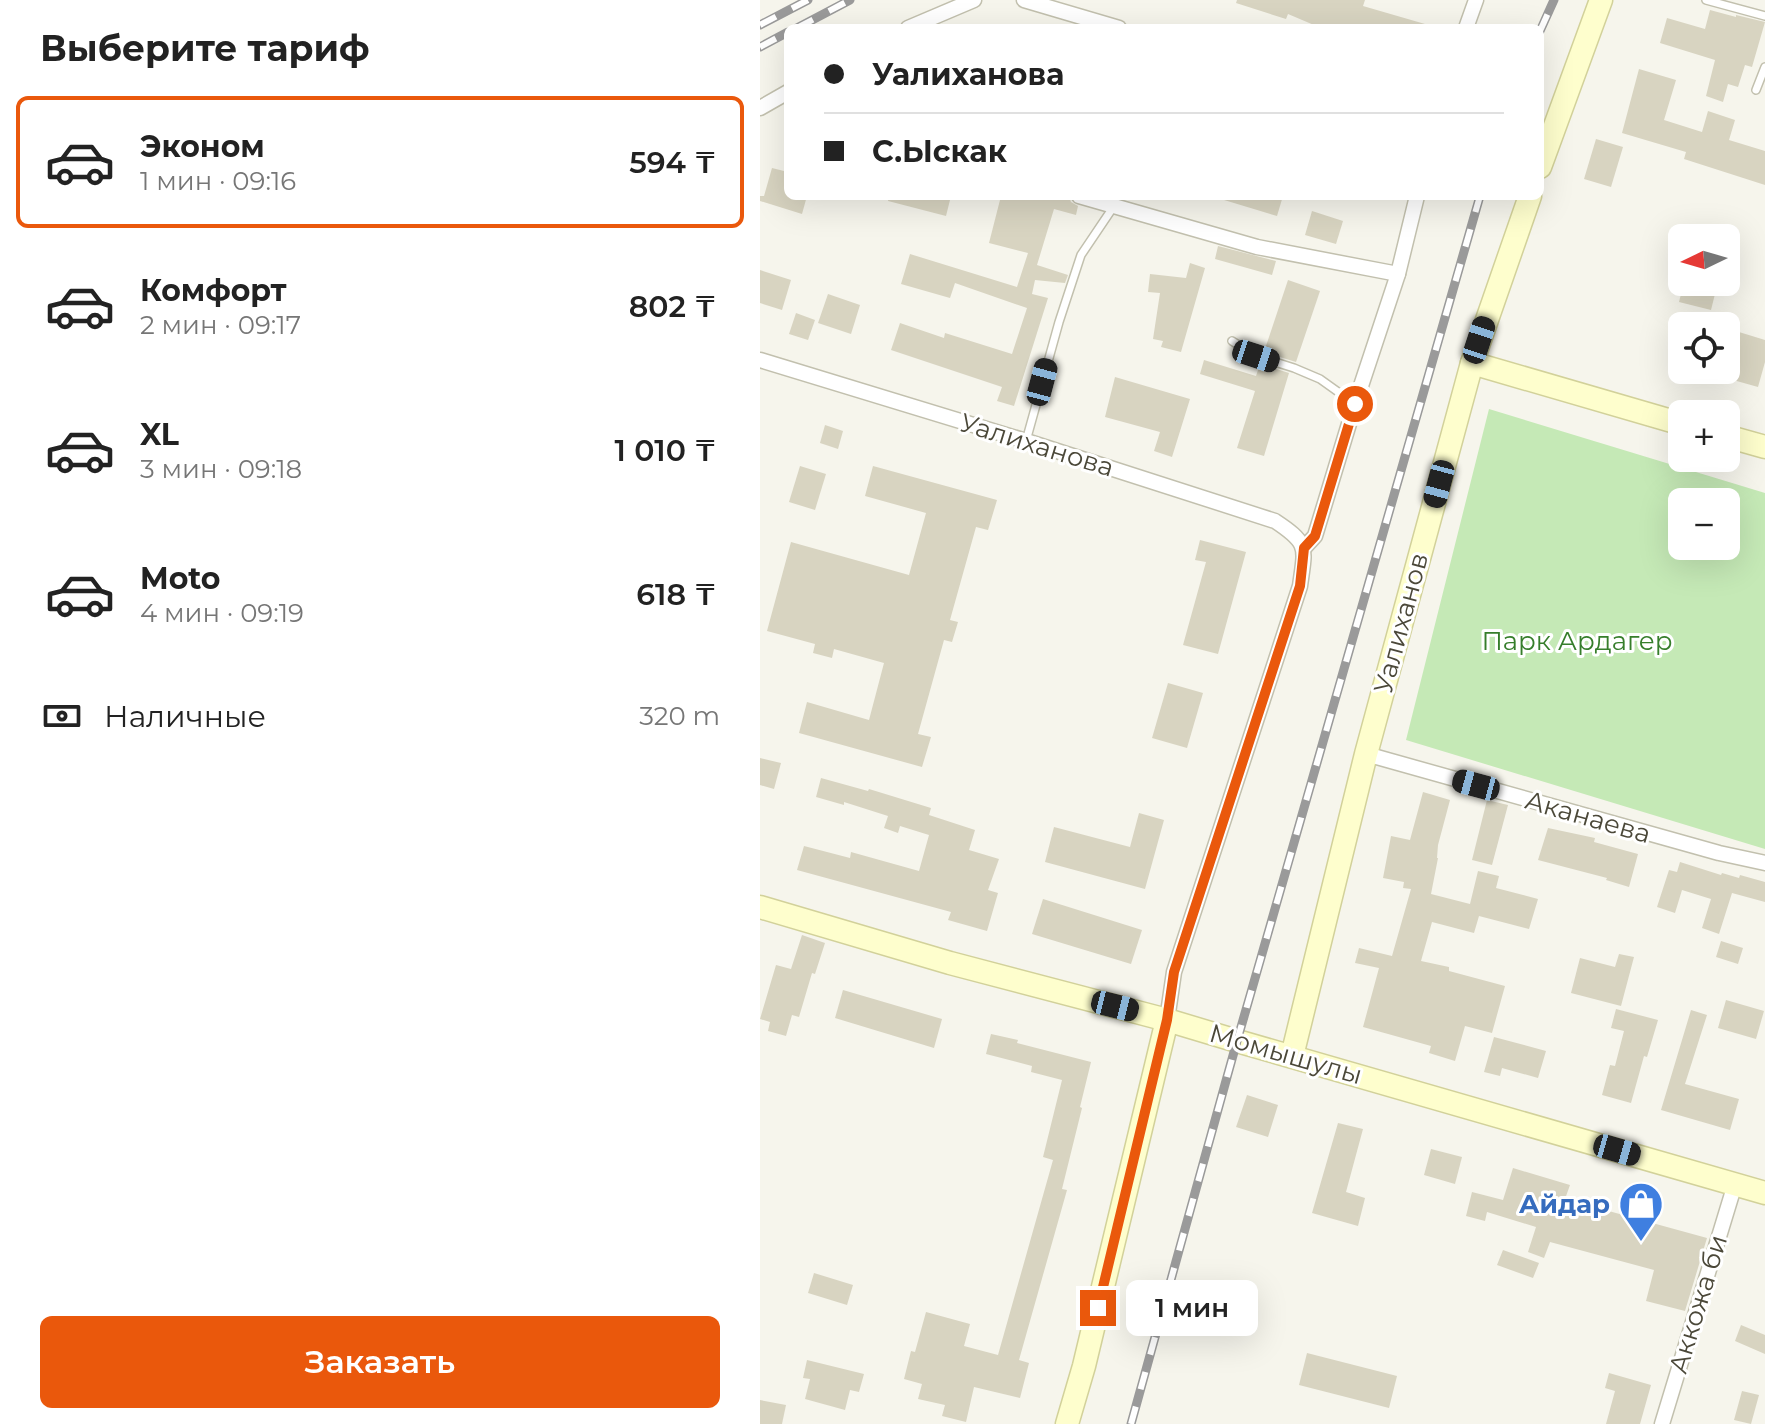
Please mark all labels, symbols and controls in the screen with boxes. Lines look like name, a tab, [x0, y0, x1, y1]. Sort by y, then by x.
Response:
text: Выберите тариф	[40, 26, 370, 70]
text: Уалиханова	[872, 56, 1064, 93]
icon: car	[44, 126, 116, 198]
text: Эконом	[140, 128, 265, 165]
text: С.Ыскак	[872, 133, 1007, 170]
text: 594 ₸	[629, 144, 716, 181]
text: 1 мин · 09:16	[140, 165, 296, 197]
north arrow	[1668, 224, 1740, 296]
map controls	[1668, 224, 1740, 560]
icon: car	[44, 270, 116, 342]
text: Комфорт	[140, 272, 287, 309]
text: 802 ₸	[629, 288, 716, 325]
text: 2 мин · 09:17	[140, 309, 301, 341]
button: locate	[1668, 312, 1740, 384]
car	[1460, 313, 1498, 367]
car	[1229, 337, 1283, 375]
car	[1024, 356, 1060, 408]
route start	[1337, 386, 1373, 422]
button: +	[1668, 400, 1740, 472]
street label: Уалиханова	[956, 406, 1118, 484]
icon: car	[44, 414, 116, 486]
text: XL	[140, 416, 179, 453]
text: 1 010 ₸	[614, 432, 716, 469]
text: 3 мин · 09:18	[140, 453, 302, 485]
car	[1421, 458, 1457, 510]
button: −	[1668, 488, 1740, 560]
street label: Уалиханов	[1367, 549, 1435, 697]
icon: car	[44, 558, 116, 630]
text: Moto	[140, 560, 221, 597]
text: 618 ₸	[636, 576, 716, 613]
text: 4 мин · 09:19	[140, 597, 304, 629]
park label: Парк Ардагер	[1481, 625, 1673, 657]
icon: cash	[40, 694, 84, 738]
text: Наличные	[104, 698, 266, 735]
text: 320 m	[639, 700, 720, 732]
car	[1450, 767, 1502, 803]
street label: Аканаева	[1522, 784, 1654, 850]
car	[1089, 989, 1141, 1023]
street label: Момышулы	[1206, 1017, 1366, 1091]
car	[1591, 1132, 1643, 1168]
shop icon: Айдар	[1617, 1180, 1665, 1243]
place label: Айдар	[1519, 1188, 1610, 1220]
street label: Аккожа би	[1662, 1231, 1734, 1377]
callout: 1 мин	[1126, 1280, 1258, 1336]
route end	[1080, 1290, 1116, 1326]
text: 1 мин	[1155, 1292, 1229, 1324]
button: Заказать	[40, 1316, 720, 1408]

